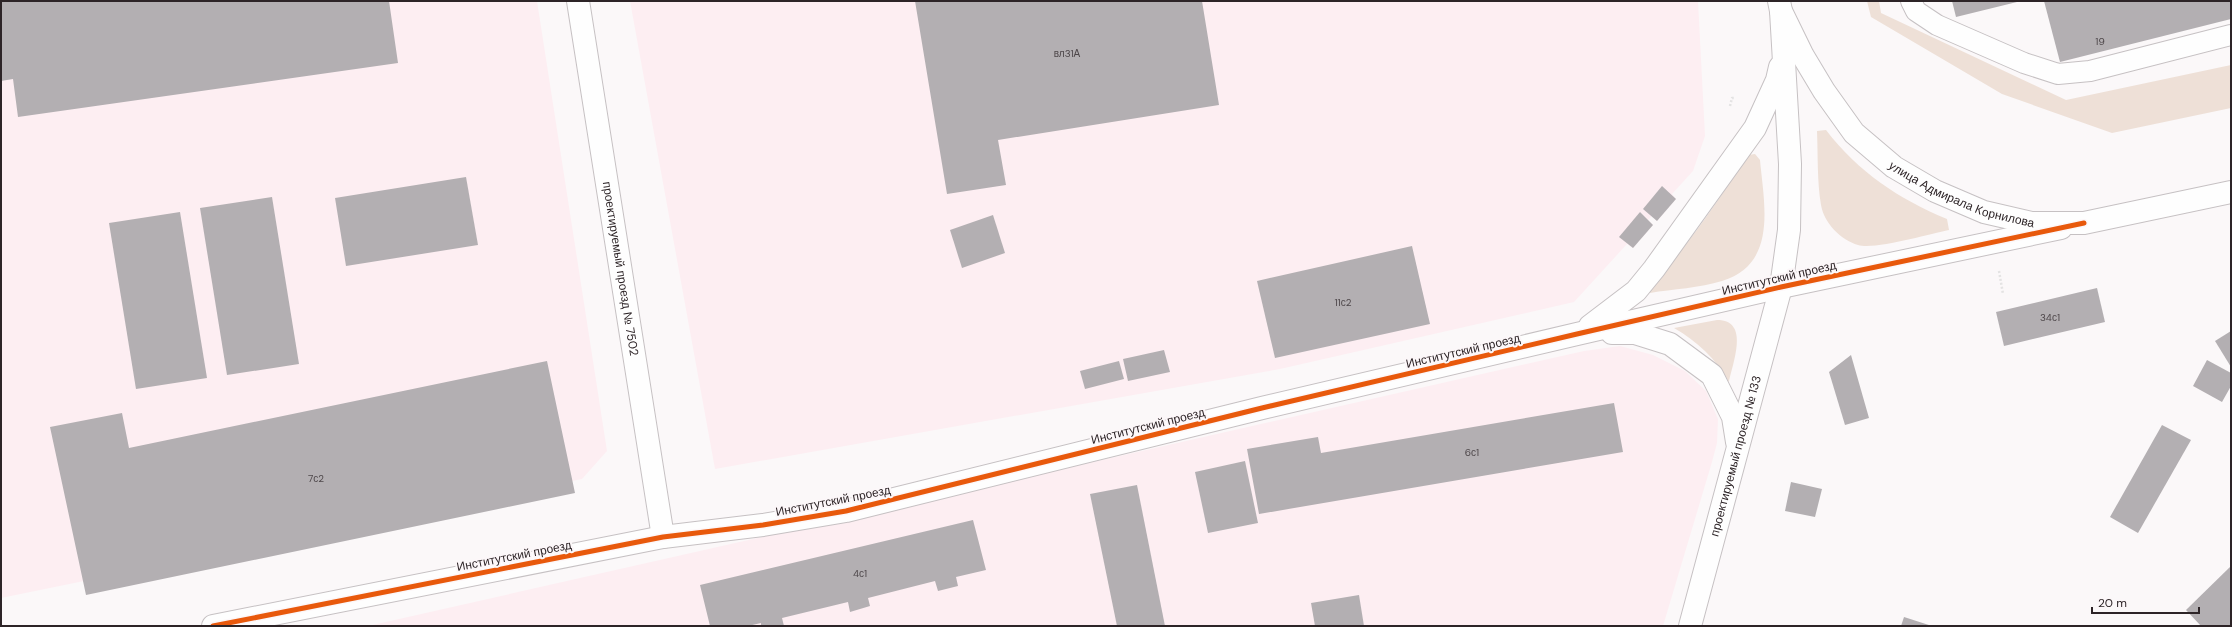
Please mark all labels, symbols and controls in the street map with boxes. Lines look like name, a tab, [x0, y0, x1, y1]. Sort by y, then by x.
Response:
house number: 19	[2095, 35, 2105, 48]
house number: вл31А	[1054, 47, 1081, 60]
street label: улица Адмирала Корнилова	[1885, 158, 2036, 231]
street label: проектируемый проезд № 7502	[599, 180, 642, 357]
street label: Институтский проезд	[1720, 257, 1838, 299]
house number: 11с2	[1335, 296, 1352, 309]
house number: 34с1	[2040, 311, 2060, 324]
street label: Институтский проезд	[1404, 330, 1522, 372]
street label: проектируемый проезд № 133	[1706, 374, 1765, 538]
street label: Институтский проезд	[1089, 404, 1207, 448]
house number: 6с1	[1465, 446, 1479, 459]
house number: 7с2	[308, 472, 324, 485]
street label: Институтский проезд	[774, 482, 892, 520]
street label: Институтский проезд	[455, 537, 573, 575]
house number: 4с1	[853, 567, 867, 580]
scale bar	[2092, 589, 2199, 615]
text: 20 m	[2098, 595, 2127, 611]

